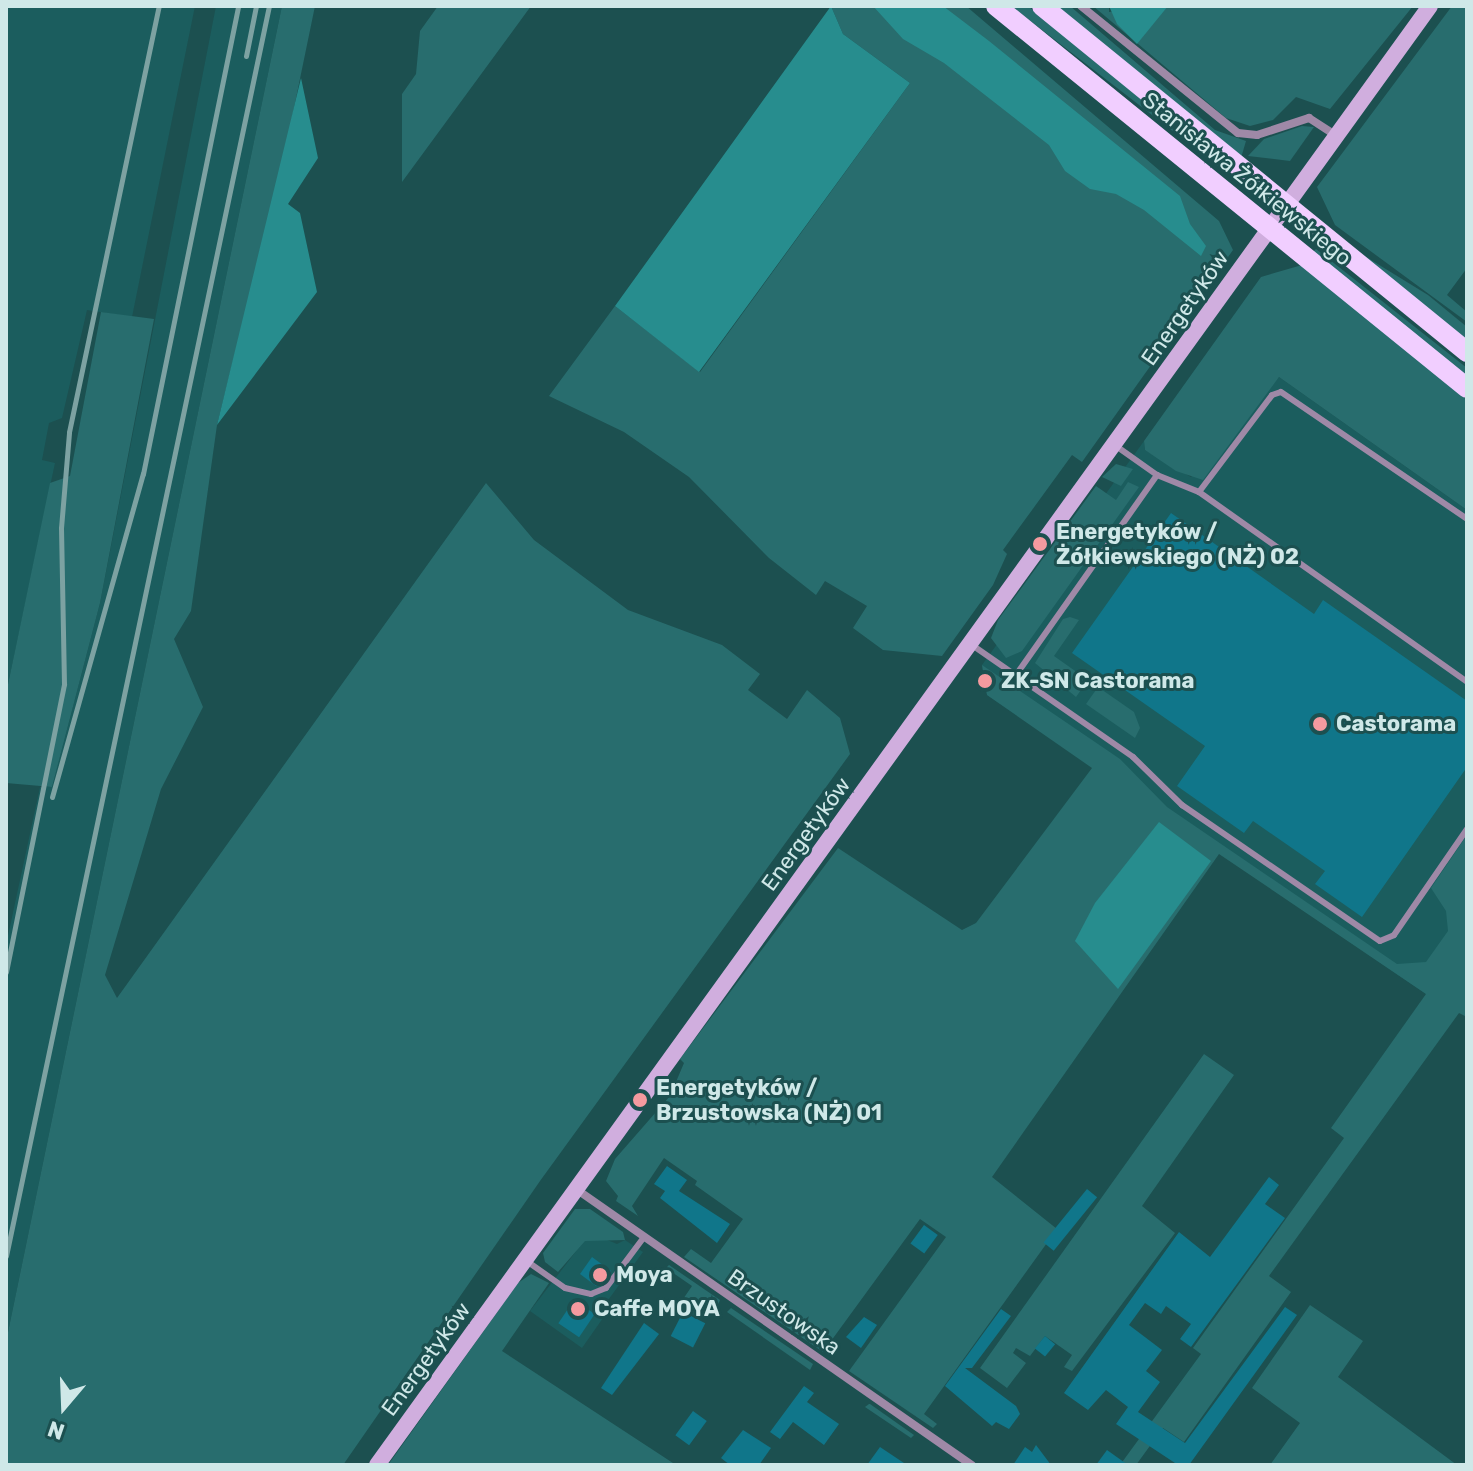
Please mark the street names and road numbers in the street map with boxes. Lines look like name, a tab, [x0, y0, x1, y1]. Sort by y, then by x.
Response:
street label: Stanisława Żółkiewskiego	[1137, 87, 1357, 271]
street label: Energetyków	[1136, 246, 1234, 370]
street label: Energetyków	[756, 772, 856, 896]
street label: Brzustowska	[723, 1263, 845, 1361]
street label: Energetyków	[376, 1297, 476, 1421]

